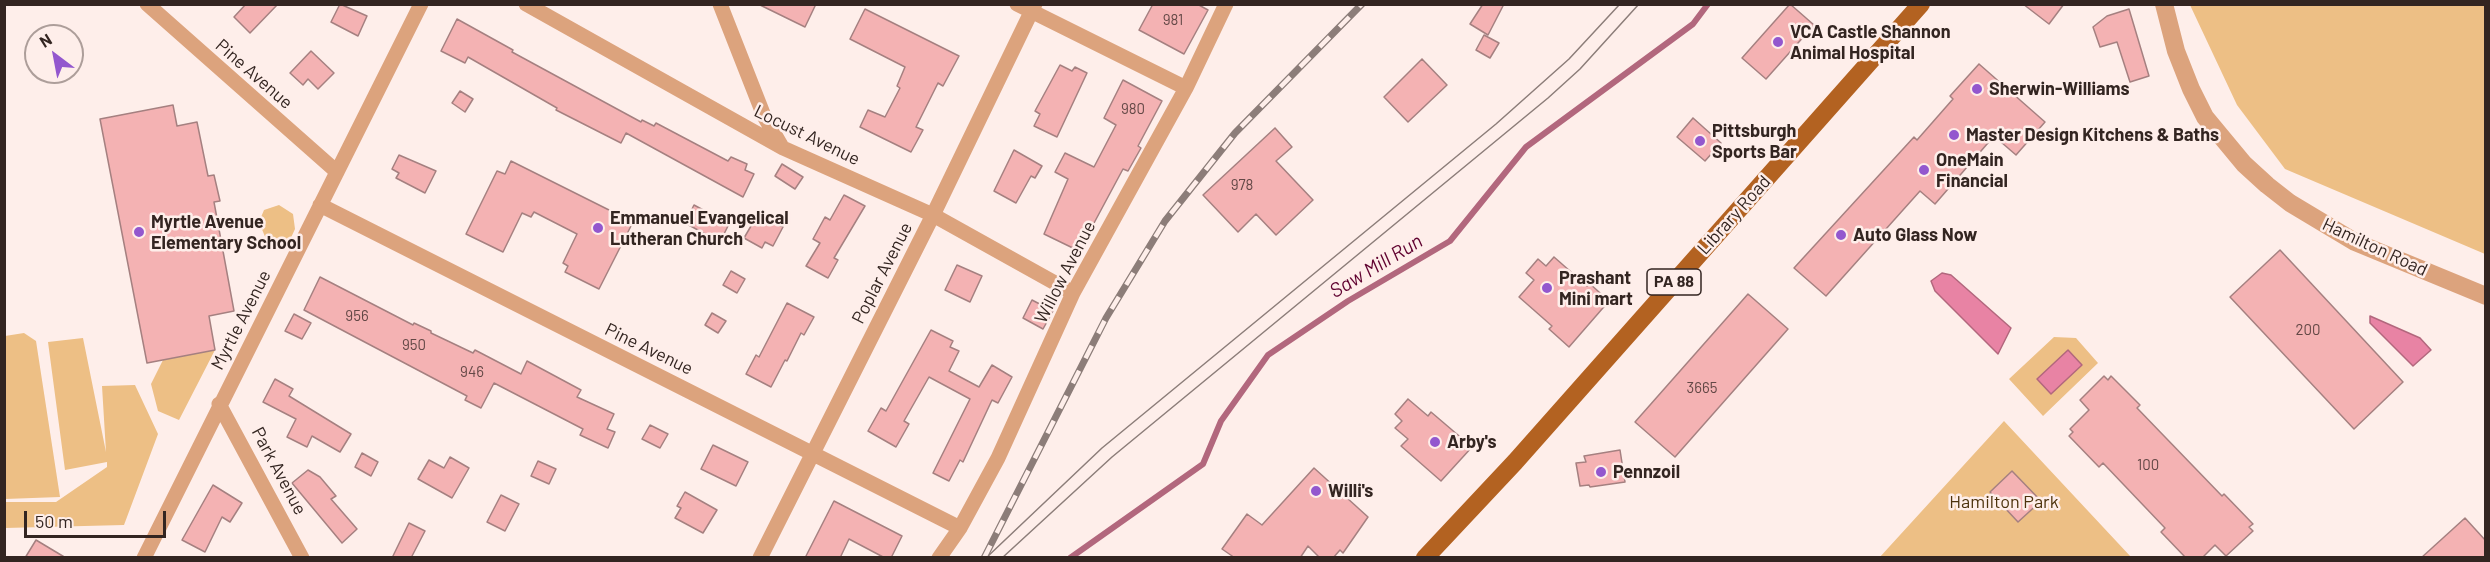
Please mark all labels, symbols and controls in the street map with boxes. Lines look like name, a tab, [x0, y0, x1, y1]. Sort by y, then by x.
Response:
house number: 981	[1163, 11, 1183, 29]
place label: VCA Castle Shannon Animal Hospital	[1790, 21, 1951, 63]
north arrow	[24, 24, 84, 84]
text: N	[36, 29, 55, 51]
street label: Pine Avenue	[211, 35, 297, 113]
marker: VCA Castle Shannon Animal Hospital	[1771, 35, 1785, 49]
place label: Sherwin-Williams	[1989, 78, 2130, 100]
marker: Sherwin-Williams	[1970, 82, 1984, 96]
street label: Locust Avenue	[751, 100, 863, 170]
house number: 980	[1121, 100, 1145, 118]
place label: Pittsburgh Sports Bar	[1712, 120, 1797, 162]
place label: Master Design Kitchens & Baths	[1966, 124, 2219, 146]
marker: Master Design Kitchens & Baths	[1947, 128, 1961, 142]
marker: Pittsburgh Sports Bar	[1693, 134, 1707, 148]
place label: OneMain Financial	[1936, 149, 2008, 192]
marker: OneMain Financial	[1917, 163, 1931, 177]
street label: Library Road	[1693, 171, 1775, 259]
house number: 978	[1231, 176, 1253, 194]
place label: Emmanuel Evangelical Lutheran Church	[610, 207, 789, 250]
place label: Myrtle Avenue Elementary School	[151, 211, 301, 254]
street label: Hamilton Road	[2319, 213, 2431, 281]
street label: Willow Avenue	[1030, 217, 1100, 327]
street label: Poplar Avenue	[847, 219, 917, 327]
marker: Emmanuel Evangelical Lutheran Church	[591, 221, 605, 235]
place label: Auto Glass Now	[1853, 224, 1977, 246]
marker: Myrtle Avenue Elementary School	[132, 225, 146, 239]
marker: Auto Glass Now	[1834, 228, 1848, 242]
water label: Saw Mill Run	[1325, 229, 1427, 303]
street label: Myrtle Avenue	[207, 267, 275, 373]
place label: Prashant Mini mart	[1559, 267, 1633, 310]
road number: PA 88	[1647, 269, 1701, 295]
marker: Prashant Mini mart	[1540, 281, 1554, 295]
house number: 956	[345, 307, 369, 325]
street label: Pine Avenue	[601, 318, 697, 380]
house number: 200	[2296, 321, 2320, 339]
house number: 950	[402, 336, 426, 354]
house number: 946	[460, 363, 484, 381]
house number: 3665	[1687, 379, 1717, 397]
street label: Park Avenue	[247, 423, 311, 519]
place label: Arby's	[1447, 431, 1496, 453]
marker: Arby's	[1428, 435, 1442, 449]
house number: 100	[2137, 456, 2159, 474]
place label: Pennzoil	[1613, 461, 1680, 483]
marker: Pennzoil	[1594, 465, 1608, 479]
place label: Willi's	[1328, 480, 1373, 502]
marker: Willi's	[1309, 484, 1323, 498]
park label: Hamilton Park	[1949, 491, 2059, 513]
scale bar	[27, 499, 170, 537]
text: 50 m	[35, 510, 73, 532]

